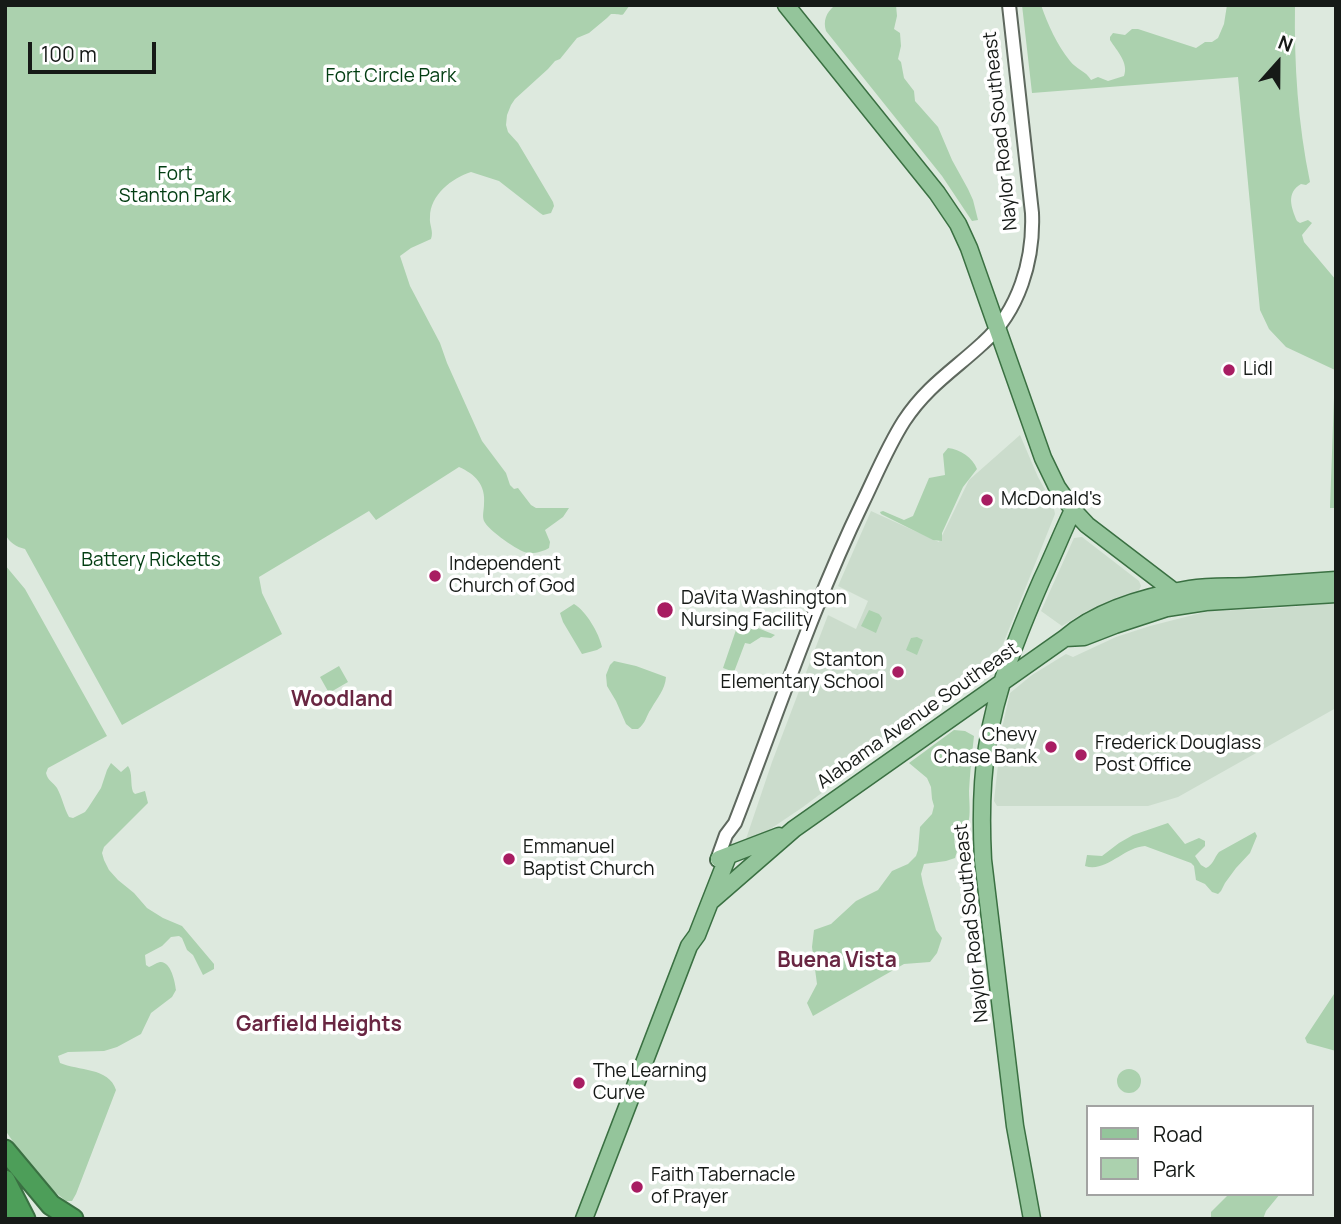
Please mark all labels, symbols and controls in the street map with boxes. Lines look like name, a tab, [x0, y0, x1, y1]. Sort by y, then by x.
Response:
scale bar	[32, 28, 159, 72]
north arrow	[1243, 28, 1313, 98]
text: N	[1274, 29, 1297, 58]
street label: Naylor Road Southeast	[979, 30, 1023, 232]
text: 100 m	[41, 40, 97, 68]
park label: Fort Circle Park	[326, 66, 456, 88]
park label: Fort Stanton Park	[119, 164, 231, 208]
place label: Lidl	[1243, 359, 1273, 381]
marker: Lidl	[1221, 362, 1237, 378]
place label: McDonald's	[1001, 489, 1102, 511]
marker: McDonald's	[979, 492, 995, 508]
park label: Battery Ricketts	[81, 550, 221, 572]
place label: Independent Church of God	[449, 554, 575, 598]
marker: Independent Church of God	[427, 568, 443, 584]
place label: DaVita Washington Nursing Facility	[681, 588, 847, 632]
marker: DaVita Washington Nursing Facility	[655, 600, 675, 620]
street label: Alabama Avenue Southeast	[813, 638, 1023, 794]
place label: Stanton Elementary School	[721, 650, 884, 694]
marker: Stanton Elementary School	[890, 664, 906, 680]
district label: Woodland	[291, 687, 393, 713]
place label: Chevy Chase Bank	[934, 725, 1037, 769]
place label: Frederick Douglass Post Office	[1095, 733, 1261, 777]
marker: Chevy Chase Bank	[1043, 739, 1059, 755]
marker: Frederick Douglass Post Office	[1073, 747, 1089, 763]
street label: Naylor Road Southeast	[950, 822, 994, 1024]
place label: Emmanuel Baptist Church	[523, 837, 655, 881]
marker: Emmanuel Baptist Church	[501, 851, 517, 867]
district label: Buena Vista	[777, 948, 897, 974]
district label: Garfield Heights	[236, 1012, 402, 1038]
place label: The Learning Curve	[593, 1061, 707, 1105]
marker: The Learning Curve	[571, 1075, 587, 1091]
legend	[1086, 1105, 1313, 1196]
text: Road	[1153, 1120, 1203, 1148]
text: Park	[1153, 1155, 1195, 1183]
place label: Faith Tabernacle of Prayer	[651, 1165, 795, 1209]
marker: Faith Tabernacle of Prayer	[629, 1179, 645, 1195]

